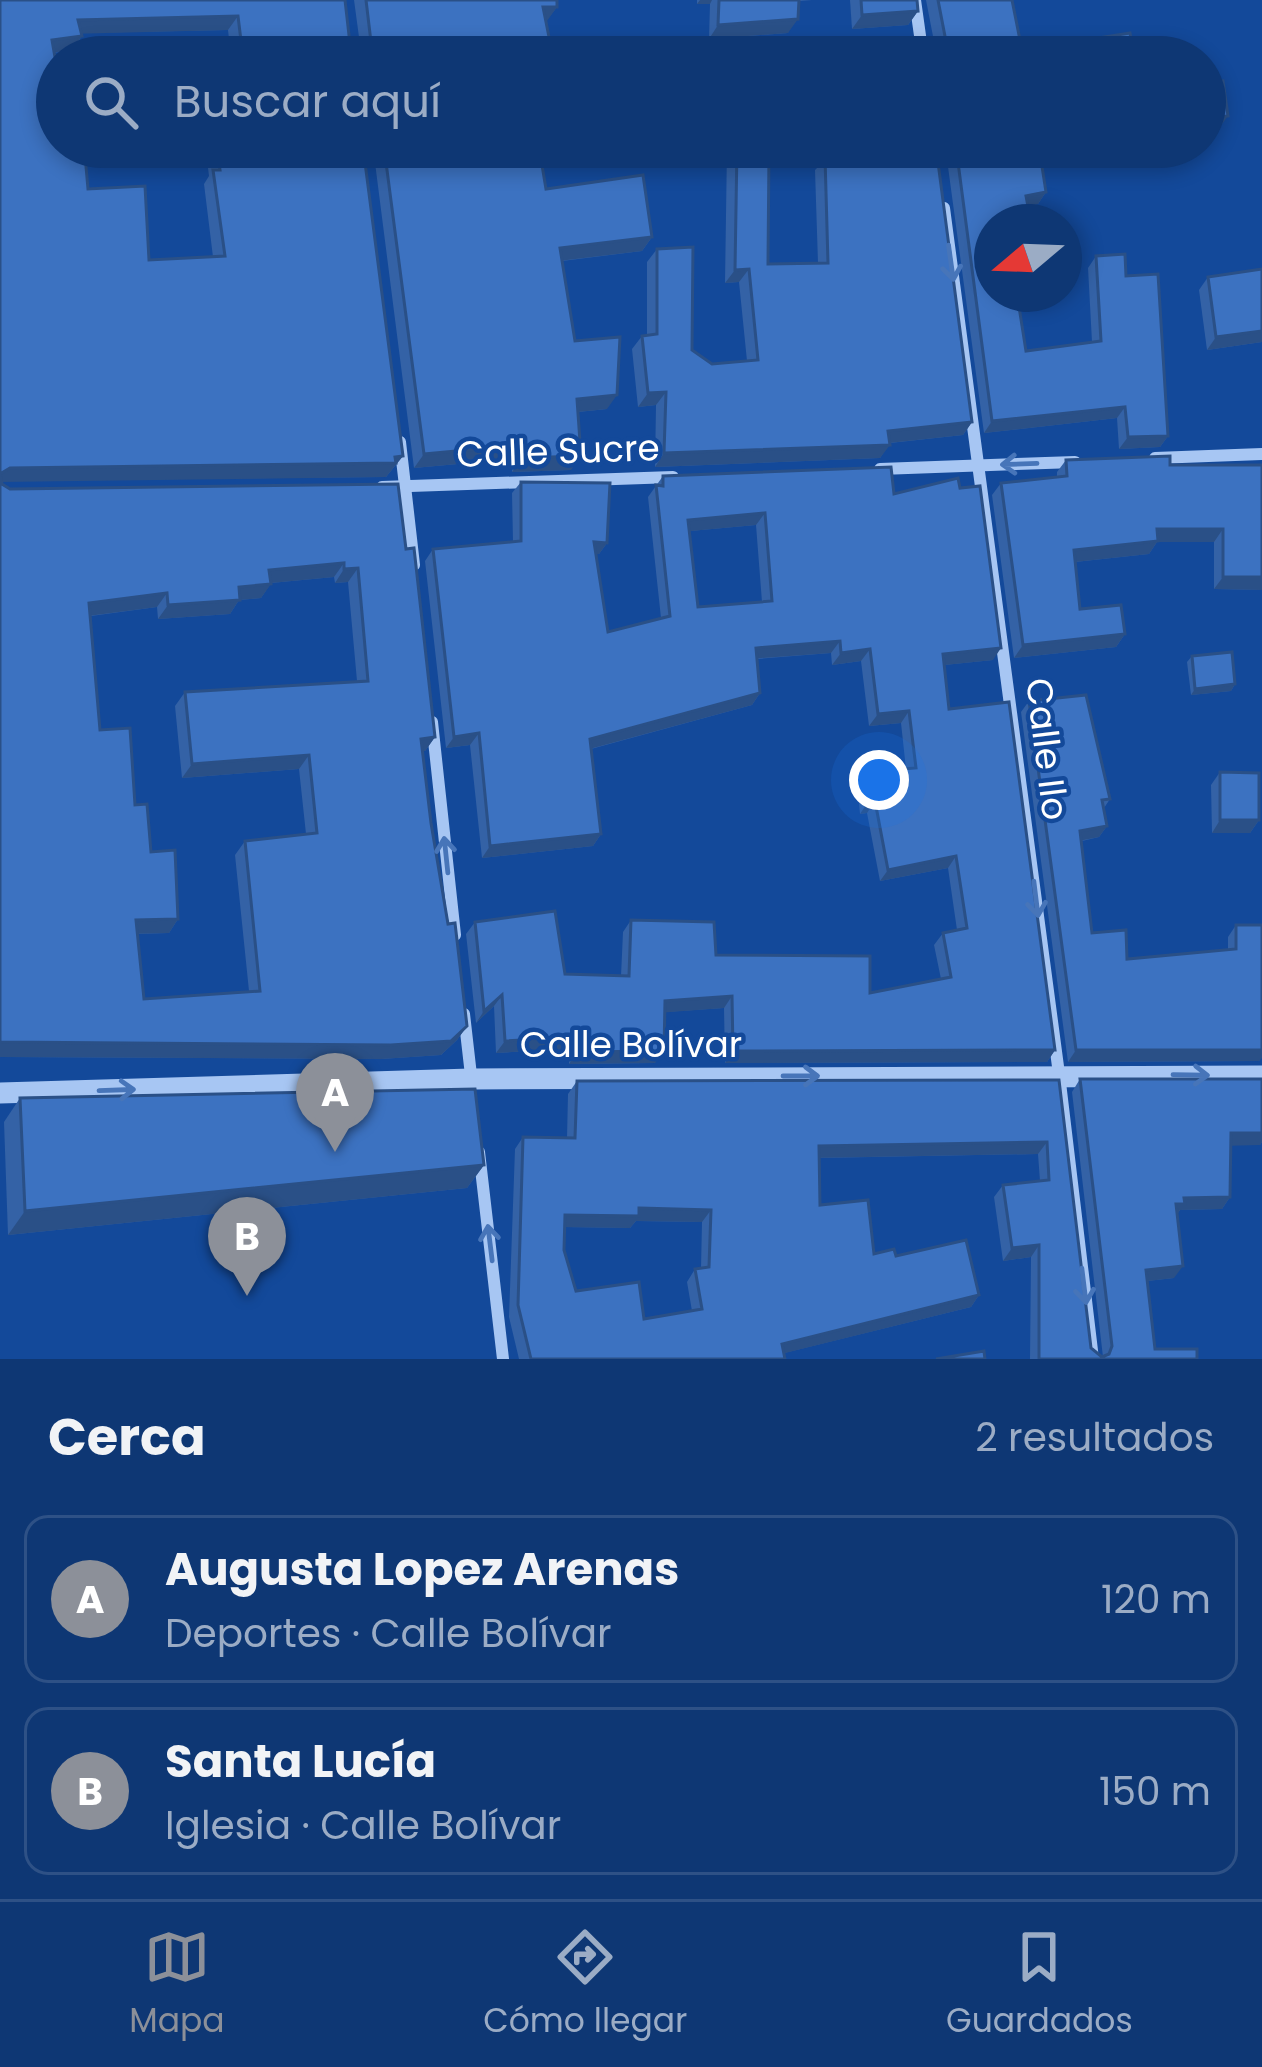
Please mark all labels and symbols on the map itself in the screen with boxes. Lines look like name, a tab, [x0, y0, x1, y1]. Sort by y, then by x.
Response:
north arrow	[974, 204, 1082, 312]
one-way arrow	[940, 243, 963, 282]
street label: Calle Sucre	[455, 422, 661, 480]
one-way arrow	[1000, 453, 1039, 476]
street label: Calle Ilo	[1013, 675, 1081, 823]
your location	[849, 750, 909, 810]
one-way arrow	[435, 836, 457, 875]
one-way arrow	[1025, 879, 1048, 918]
street label: Calle Bolívar	[520, 1019, 742, 1070]
pin: A	[296, 1053, 374, 1152]
one-way arrow	[1171, 1064, 1210, 1086]
one-way arrow	[781, 1065, 820, 1087]
one-way arrow	[97, 1078, 136, 1101]
pin: B	[208, 1197, 286, 1296]
one-way arrow	[478, 1224, 501, 1263]
one-way arrow	[1074, 1266, 1096, 1305]

